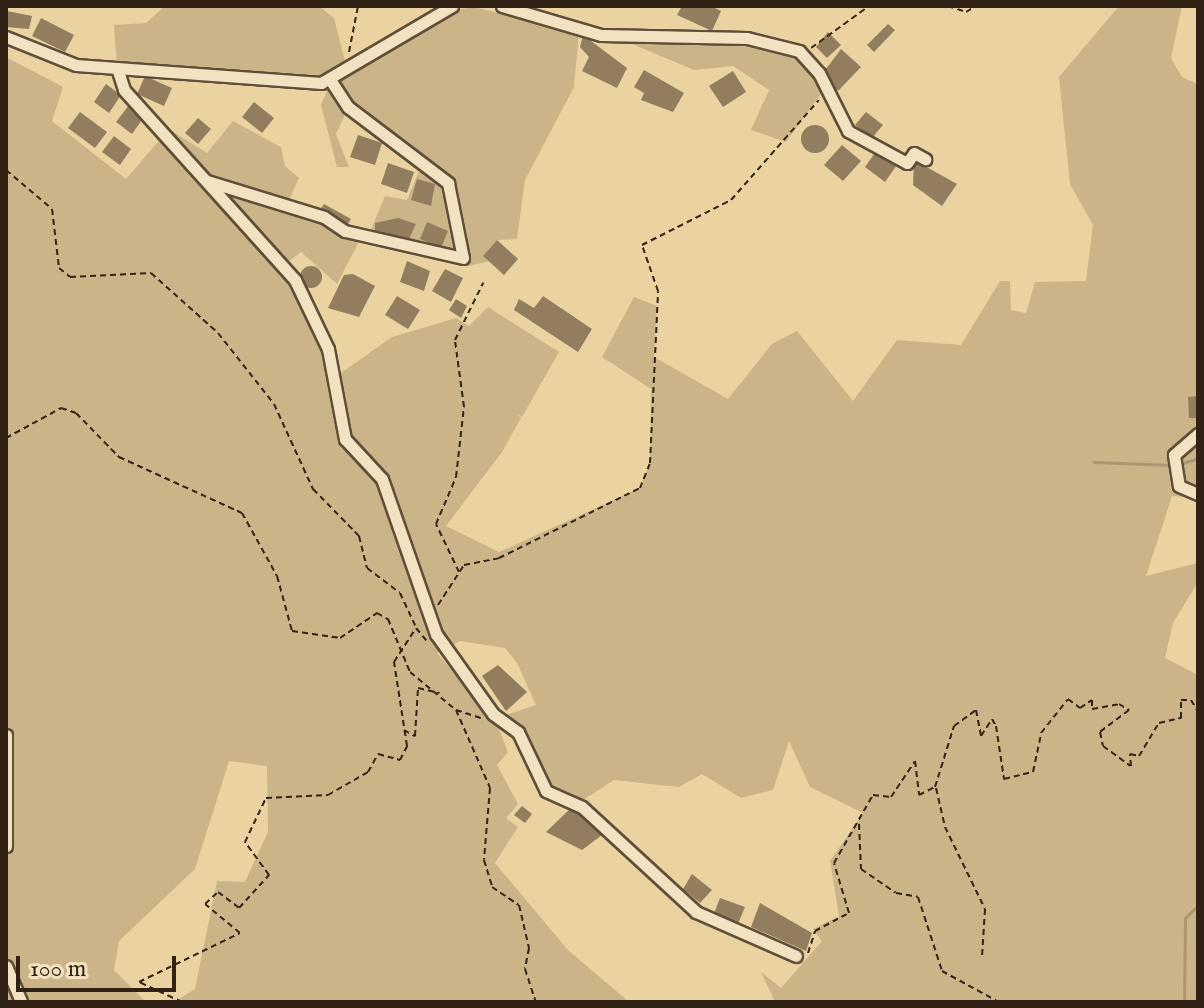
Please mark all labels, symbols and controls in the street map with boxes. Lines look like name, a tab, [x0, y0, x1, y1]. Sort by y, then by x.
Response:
scale bar	[20, 940, 180, 990]
text: 100 m	[30, 954, 86, 985]

